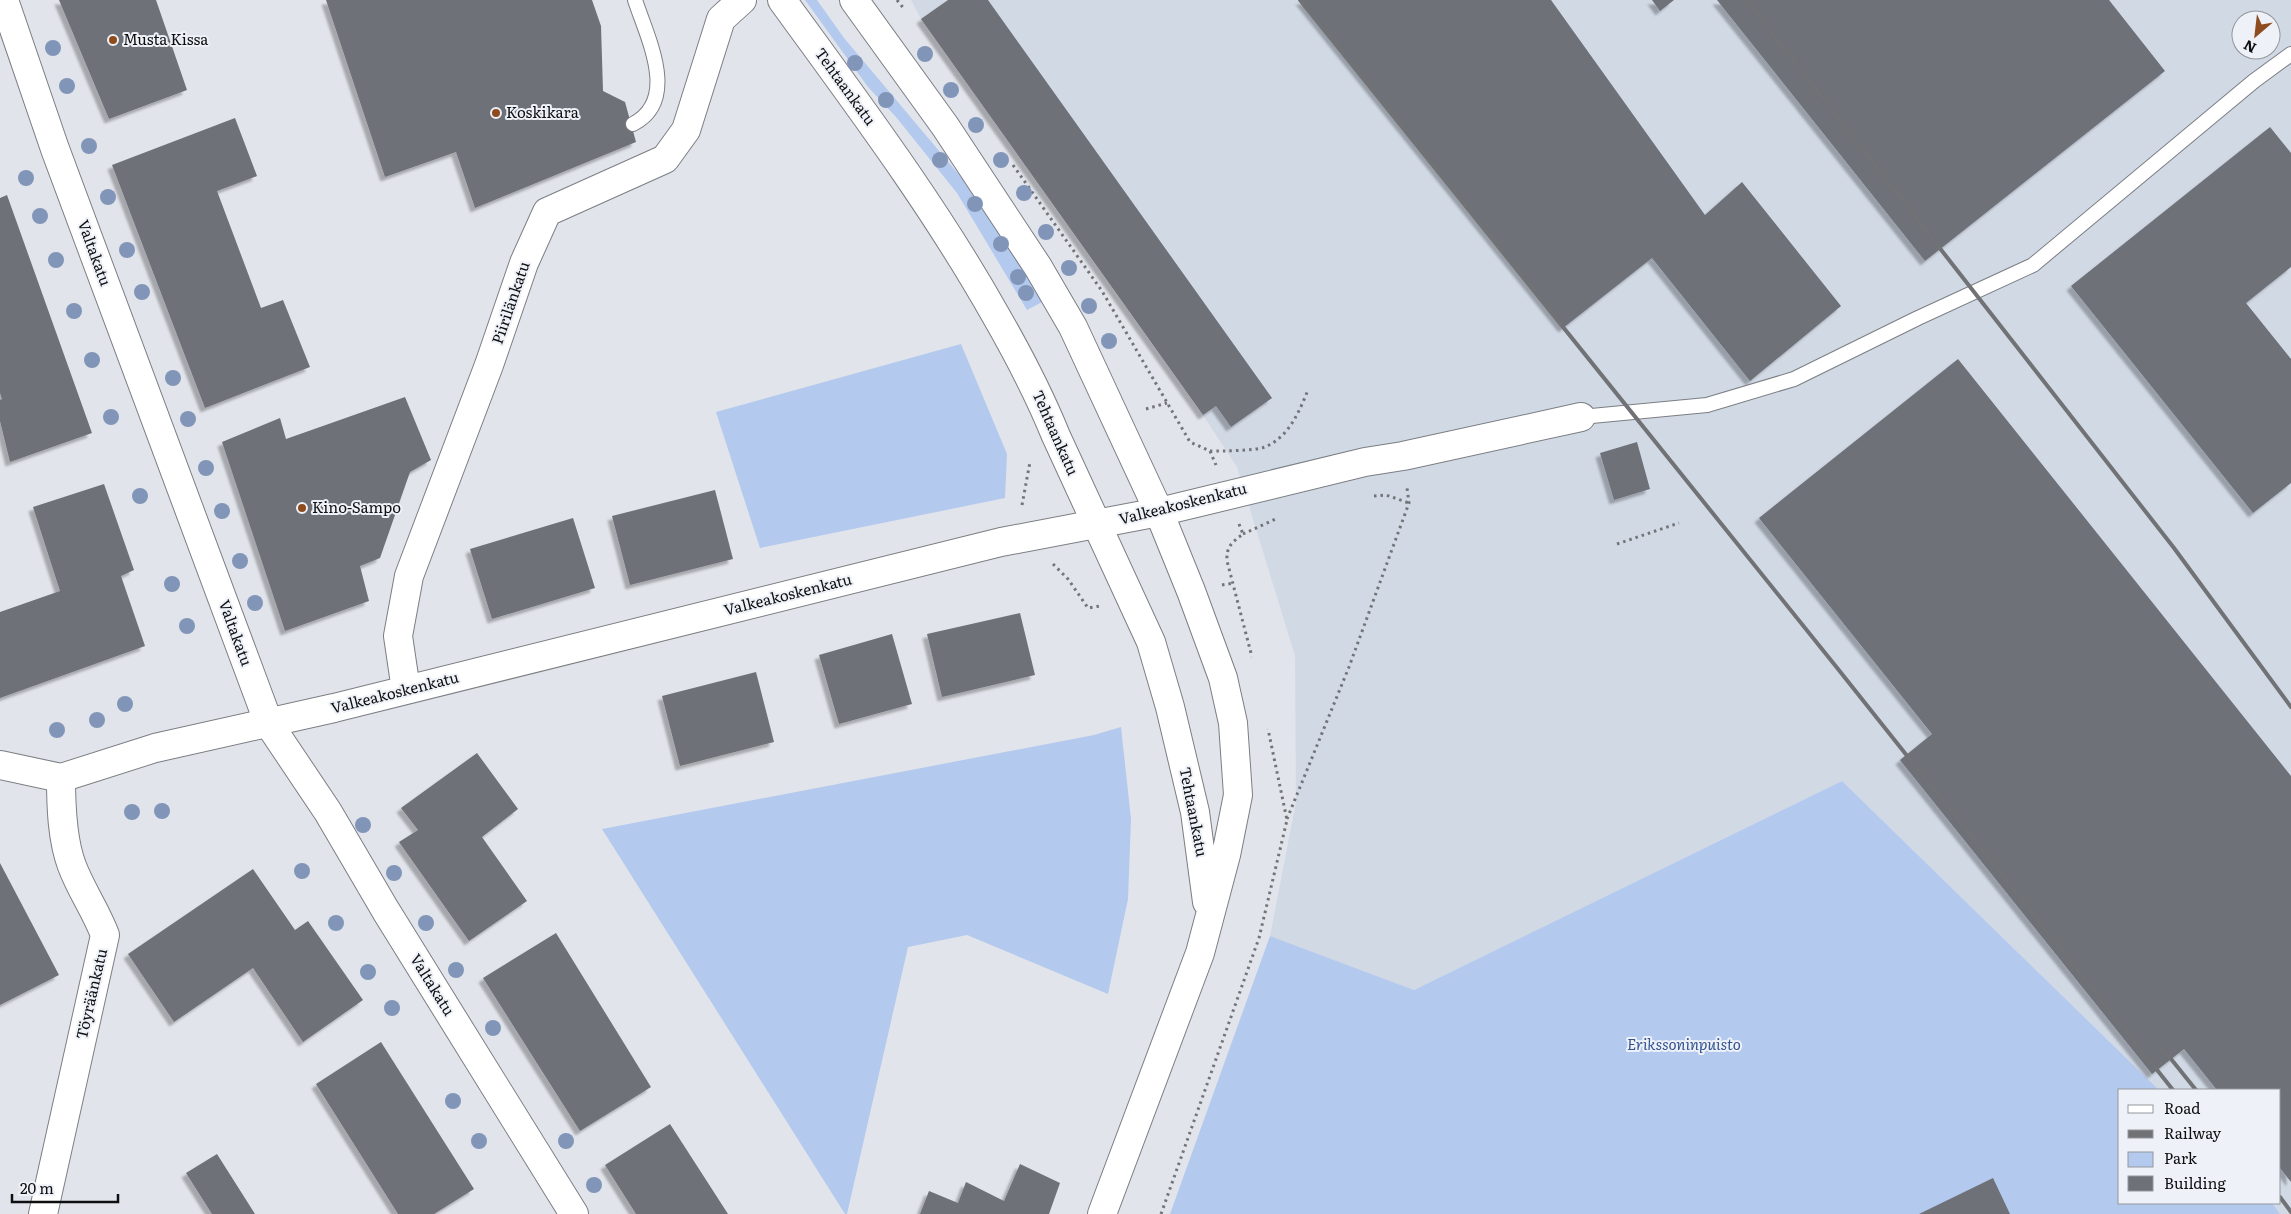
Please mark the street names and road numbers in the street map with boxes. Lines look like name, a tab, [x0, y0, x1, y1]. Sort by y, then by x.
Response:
street label: Tehtaankatu	[810, 42, 883, 130]
street label: Valtakatu	[73, 216, 118, 289]
street label: Piirilänkatu	[485, 258, 535, 347]
street label: Tehtaankatu	[1027, 386, 1086, 479]
street label: Valkeakoskenkatu	[1116, 475, 1249, 530]
street label: Valkeakoskenkatu	[721, 566, 854, 621]
street label: Valtakatu	[214, 596, 259, 669]
street label: Valkeakoskenkatu	[328, 664, 461, 719]
street label: Tehtaankatu	[1174, 765, 1215, 859]
street label: Töyräänkatu	[69, 946, 112, 1041]
street label: Valtakatu	[405, 949, 462, 1020]

